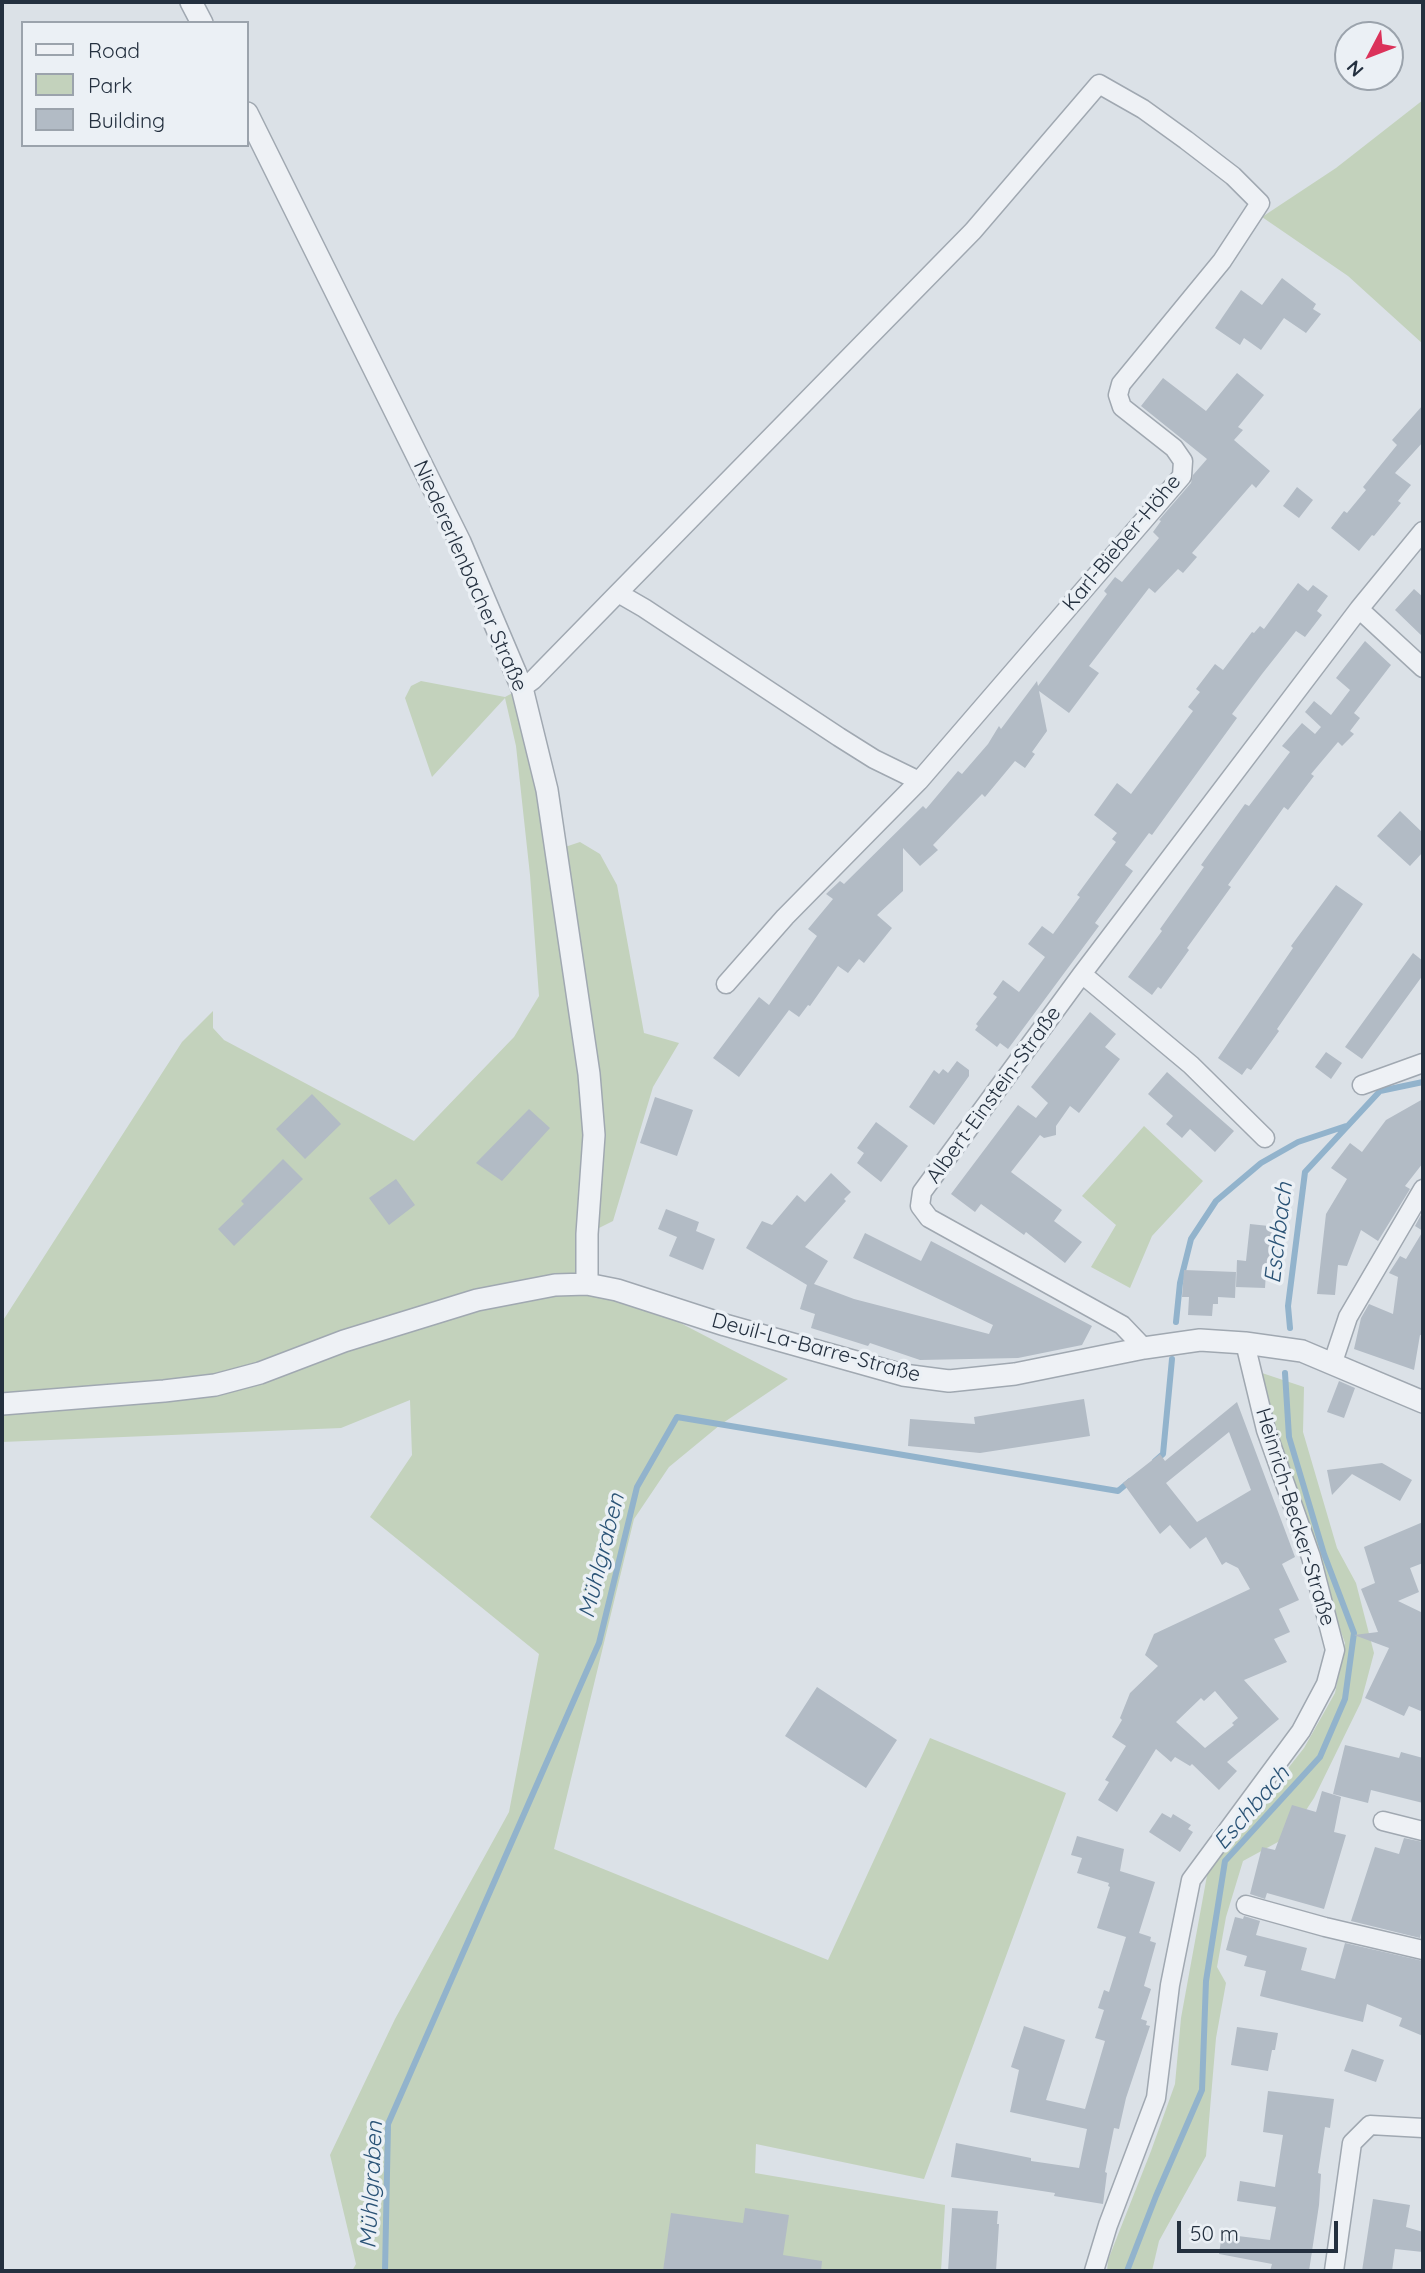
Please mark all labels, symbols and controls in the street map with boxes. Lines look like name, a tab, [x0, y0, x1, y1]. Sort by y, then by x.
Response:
legend	[21, 21, 248, 147]
north arrow	[1334, 21, 1404, 91]
text: Road	[88, 37, 140, 63]
text: N	[1341, 55, 1368, 82]
text: Park	[88, 72, 132, 98]
text: Building	[88, 107, 165, 133]
street label: Niedererlenbacher Straße	[408, 456, 532, 696]
street label: Karl-Bieber-Höhe	[1058, 470, 1186, 616]
street label: Albert-Einstein-Straße	[921, 1002, 1067, 1188]
water label: Eschbach	[1259, 1181, 1299, 1285]
street label: Deuil-La-Barre-Straße	[709, 1308, 923, 1388]
street label: Heinrich-Becker-Straße	[1250, 1405, 1340, 1629]
water label: Mühlgraben	[573, 1491, 631, 1621]
water label: Eschbach	[1208, 1761, 1296, 1855]
water label: Mühlgraben	[355, 2121, 389, 2249]
scale bar	[1180, 2206, 1341, 2250]
text: 50 m	[1190, 2220, 1239, 2246]

